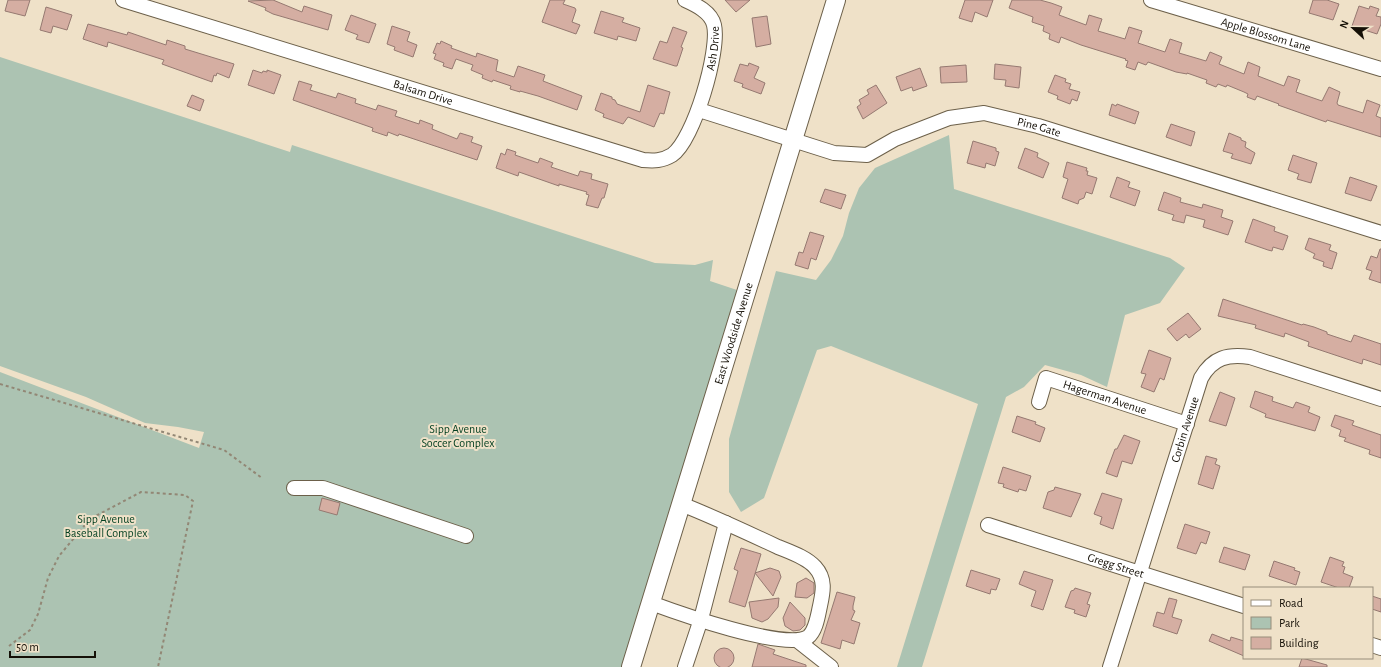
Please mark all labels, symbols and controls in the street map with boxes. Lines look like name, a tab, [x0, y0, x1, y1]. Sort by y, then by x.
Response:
north arrow	[1333, 8, 1373, 48]
street label: Apple Blossom Lane	[1220, 15, 1312, 54]
text: N	[1338, 19, 1351, 30]
street label: Ash Drive	[704, 26, 721, 72]
street label: Balsam Drive	[392, 78, 454, 107]
street label: Pine Gate	[1016, 115, 1062, 139]
street label: East Woodside Avenue	[712, 281, 755, 386]
street label: Hagerman Avenue	[1062, 378, 1148, 416]
street label: Corbin Avenue	[1169, 395, 1201, 464]
park label: Sipp Avenue Soccer Complex	[421, 423, 495, 449]
park label: Sipp Avenue Baseball Complex	[65, 513, 147, 539]
street label: Gregg Street	[1086, 551, 1146, 580]
legend	[1243, 587, 1373, 659]
text: Road	[1279, 597, 1303, 609]
text: Park	[1279, 617, 1300, 629]
scale bar	[10, 633, 95, 659]
text: Building	[1279, 637, 1319, 649]
text: 50 m	[16, 641, 39, 653]

